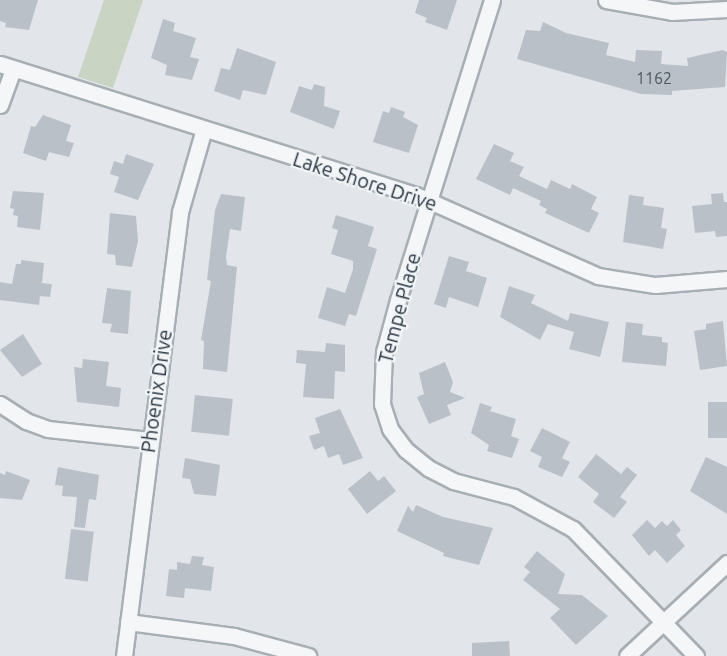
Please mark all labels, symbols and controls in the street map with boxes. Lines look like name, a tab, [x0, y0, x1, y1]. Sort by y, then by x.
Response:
house number: 1162	[636, 68, 672, 88]
street label: Lake Shore Drive	[290, 146, 440, 216]
street label: Tempe Place	[373, 250, 425, 366]
street label: Phoenix Drive	[135, 328, 177, 454]

